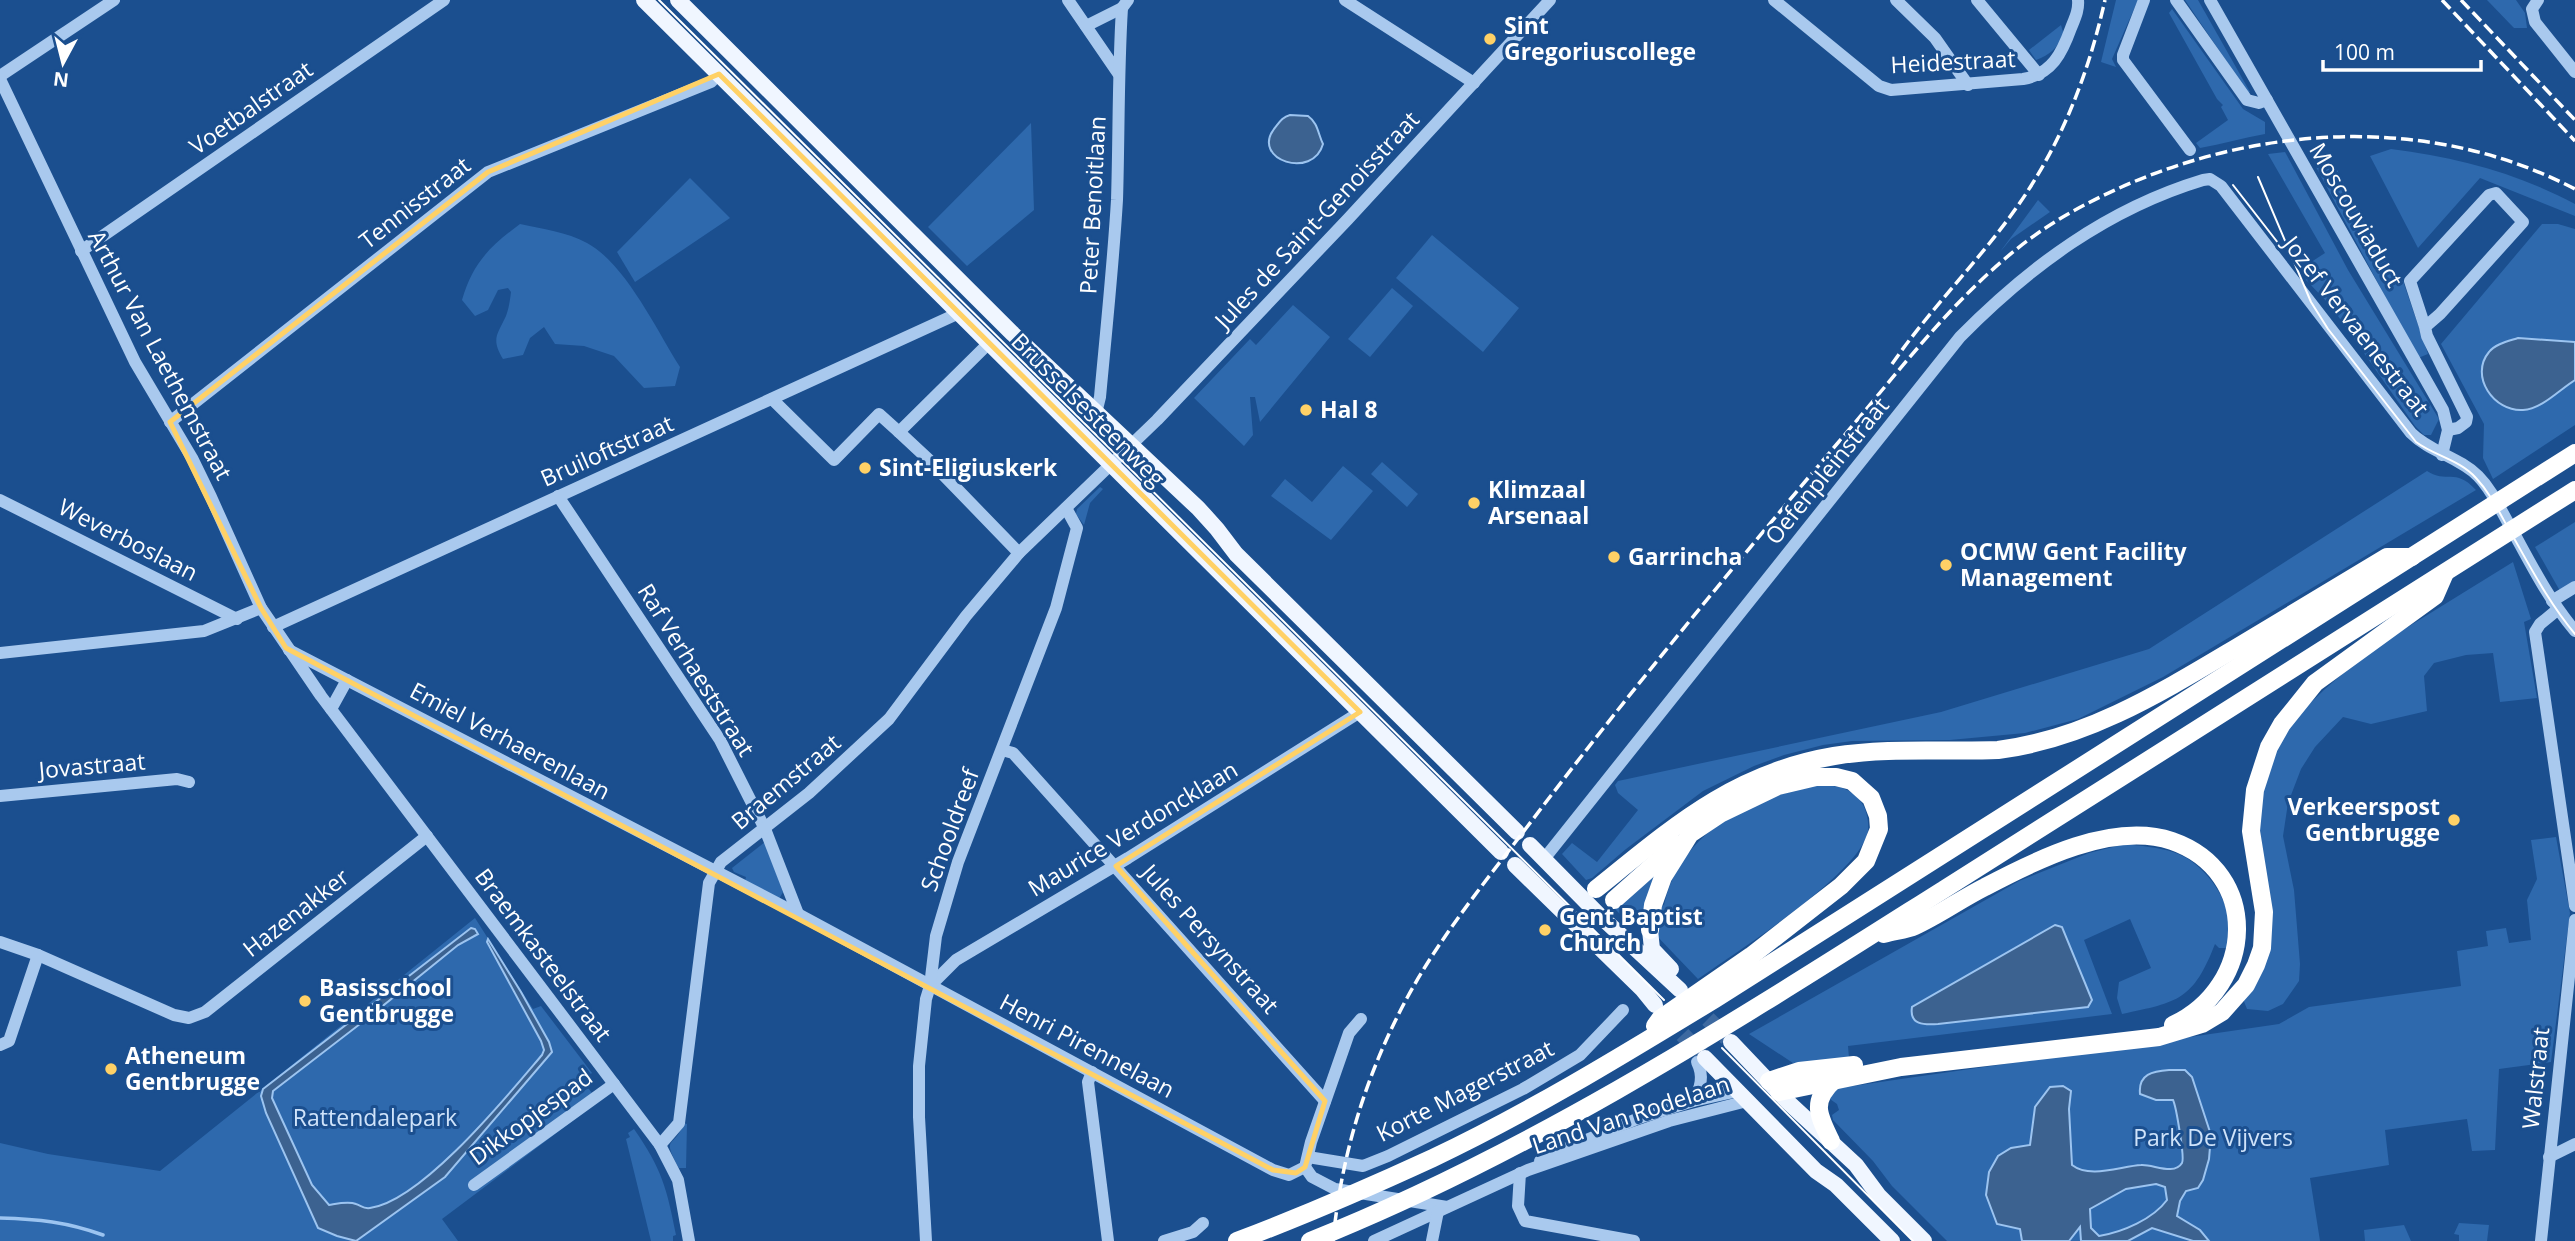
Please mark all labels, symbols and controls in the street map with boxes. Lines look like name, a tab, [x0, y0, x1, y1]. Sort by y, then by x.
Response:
place label: Sint Gregoriuscollege	[1504, 9, 1696, 67]
north arrow	[28, 28, 98, 98]
scale bar	[2323, 28, 2480, 72]
marker: Sint Gregoriuscollege	[1482, 31, 1498, 47]
text: 100 m	[2334, 38, 2395, 66]
street label: Heidestraat	[1890, 42, 2016, 80]
street label: Voetbalstraat	[182, 53, 318, 161]
text: N	[52, 66, 70, 94]
street label: Jules de Saint-Genoisstraat	[1206, 104, 1426, 336]
street label: Peter Benoitlaan	[1071, 115, 1113, 295]
street label: Moscouviaduct	[2303, 136, 2411, 293]
street label: Tennisstraat	[352, 149, 477, 256]
street label: Arthur Van Laethemstraat	[81, 224, 240, 485]
street label: Jozef Vervaenestraat	[2275, 227, 2437, 422]
street label: Brusselsesteenweg	[1005, 325, 1173, 494]
street label: Oefenpleinstraat	[1757, 390, 1895, 551]
place label: Hal 8	[1320, 393, 1378, 425]
marker: Hal 8	[1298, 402, 1314, 418]
street label: Bruiloftstraat	[535, 407, 678, 494]
place label: Sint-Eligiuskerk	[879, 451, 1058, 483]
marker: Sint-Eligiuskerk	[857, 460, 873, 476]
place label: Klimzaal Arsenaal	[1488, 473, 1589, 531]
street label: Weverboslaan	[53, 490, 204, 588]
marker: Klimzaal Arsenaal	[1466, 495, 1482, 511]
place label: OCMW Gent Facility Management	[1960, 535, 2188, 593]
place label: Garrincha	[1628, 540, 1742, 572]
marker: Garrincha	[1606, 549, 1622, 565]
marker: OCMW Gent Facility Management	[1938, 557, 1954, 573]
street label: Raf Verhaeststraat	[631, 577, 763, 762]
street label: Emiel Verhaerenlaan	[405, 674, 616, 806]
street label: Braemstraat	[724, 726, 847, 836]
street label: Jovastraat	[35, 744, 146, 786]
street label: Maurice Verdoncklaan	[1022, 753, 1243, 903]
street label: Schooldreef	[912, 763, 986, 895]
place label: Verkeerspost Gentbrugge	[2287, 790, 2440, 848]
marker: Verkeerspost Gentbrugge	[2446, 812, 2462, 828]
street label: Jules Persynstraat	[1134, 855, 1287, 1020]
street label: Hazenakker	[236, 860, 356, 964]
street label: Braemkasteelstraat	[468, 861, 620, 1048]
place label: Gent Baptist Church	[1559, 900, 1703, 958]
marker: Gent Baptist Church	[1537, 922, 1553, 938]
place label: Basisschool Gentbrugge	[319, 971, 454, 1029]
street label: Henri Pirennelaan	[994, 986, 1181, 1105]
marker: Basisschool Gentbrugge	[297, 993, 313, 1009]
street label: Walstraat	[2514, 1025, 2556, 1130]
street label: Korte Magerstraat	[1370, 1032, 1559, 1149]
place label: Atheneum Gentbrugge	[125, 1039, 260, 1097]
marker: Atheneum Gentbrugge	[103, 1061, 119, 1077]
street label: Dikkopjespad	[462, 1061, 599, 1172]
street label: Land Van Rodelaan	[1528, 1067, 1734, 1161]
park label: Rattendalepark	[293, 1101, 457, 1133]
park label: Park De Vijvers	[2133, 1121, 2293, 1153]

